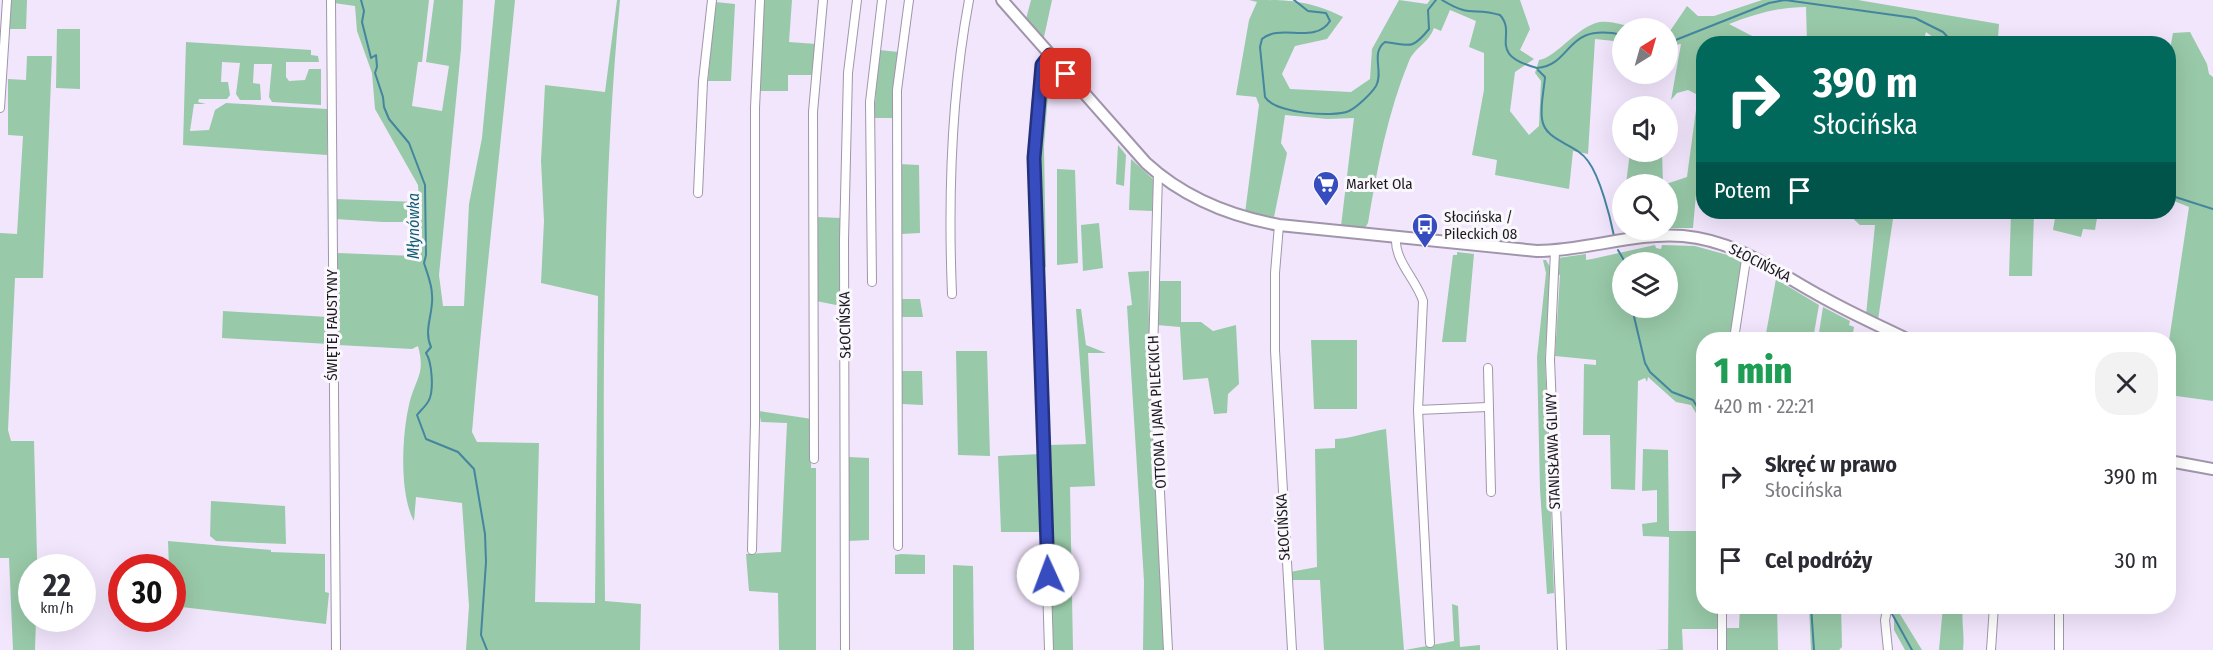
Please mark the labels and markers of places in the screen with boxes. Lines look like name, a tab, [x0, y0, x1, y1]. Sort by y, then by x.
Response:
pin	[1040, 48, 1091, 99]
supermarket icon: Market Ola	[1311, 169, 1341, 207]
place label: Market Ola	[1346, 175, 1413, 193]
place label: Słocińska / Pileckich 08	[1444, 208, 1517, 243]
bus stop icon: Słocińska / Pileckich 08	[1410, 211, 1440, 249]

